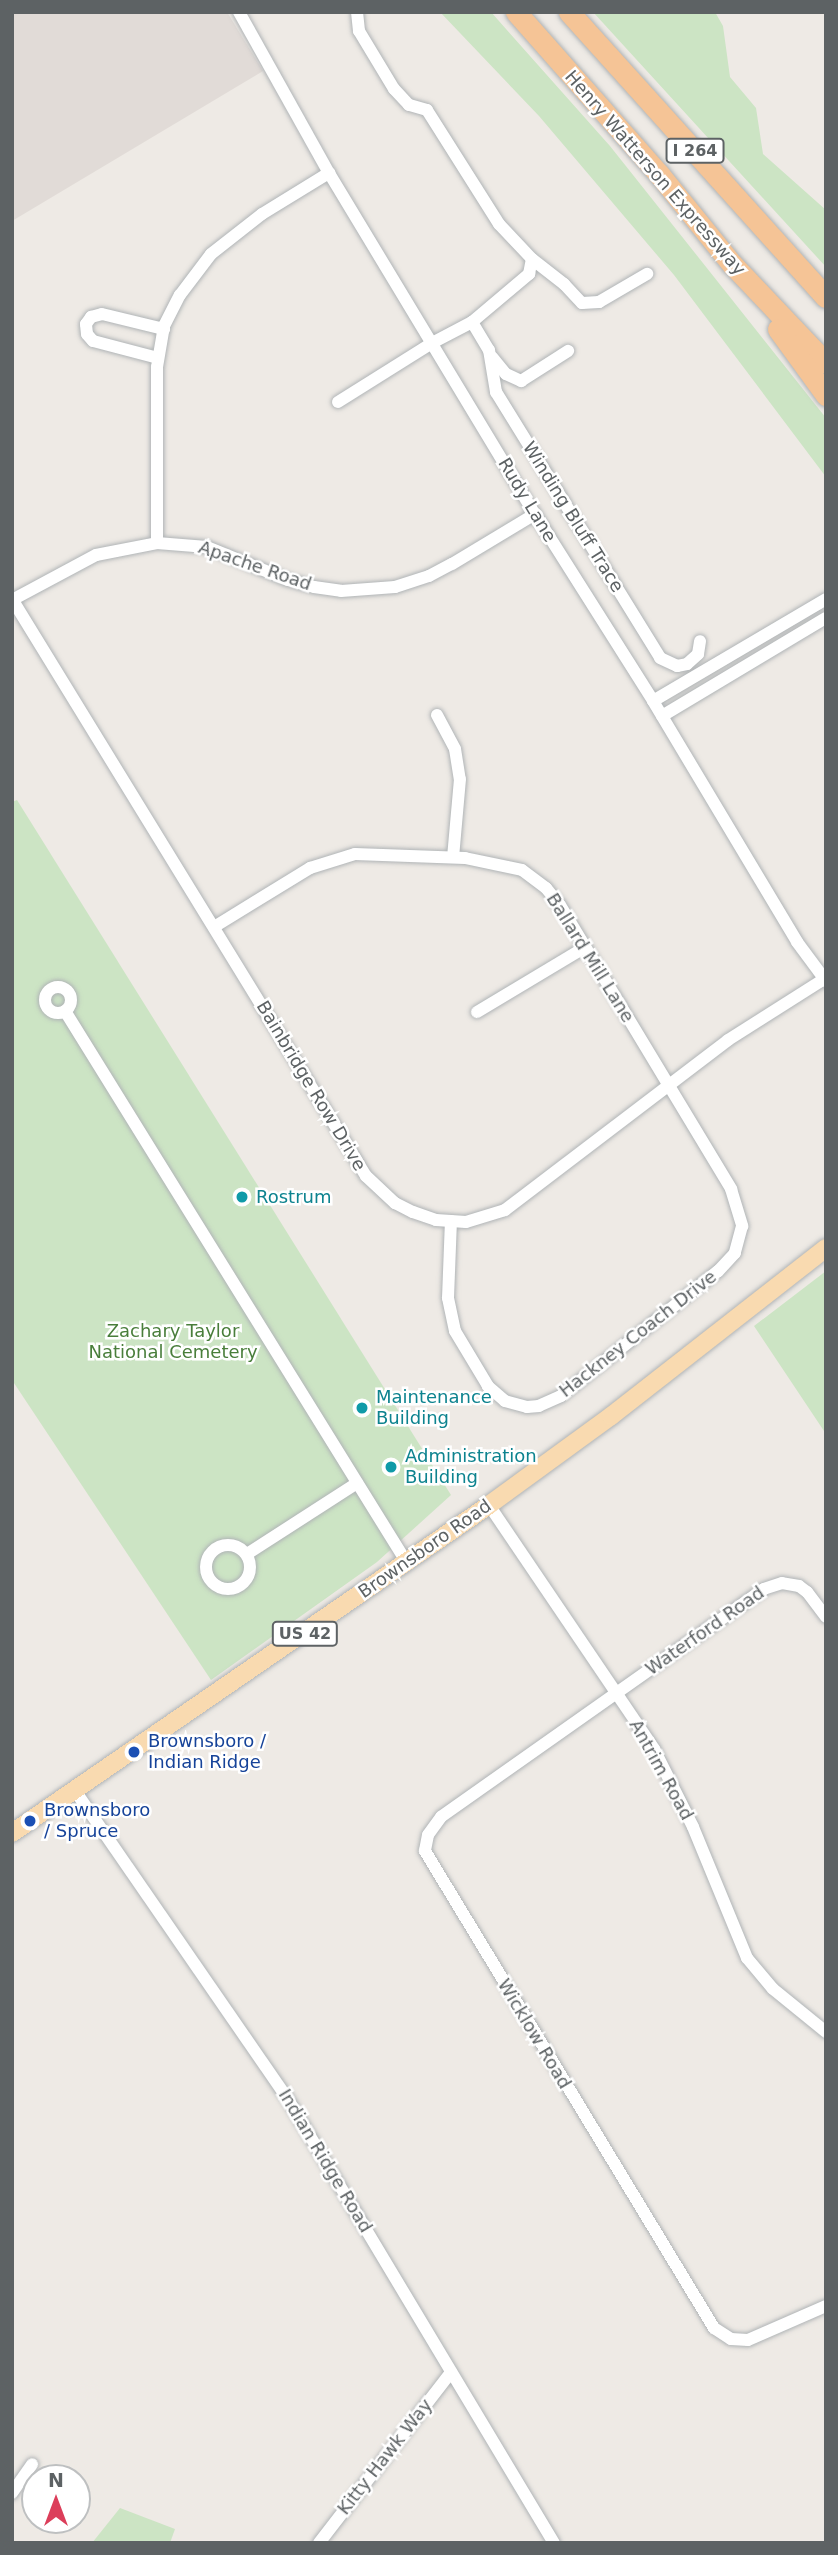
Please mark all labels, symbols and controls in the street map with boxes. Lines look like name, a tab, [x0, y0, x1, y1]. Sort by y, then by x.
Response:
street label: Henry Watterson Expressway	[560, 66, 750, 280]
road number: I 264	[665, 139, 725, 164]
street label: Winding Bluff Trace	[518, 438, 628, 596]
street label: Rudy Lane	[493, 454, 561, 546]
street label: Apache Road	[196, 537, 314, 595]
street label: Ballard Mill Lane	[542, 889, 638, 1027]
street label: Bainbridge Row Drive	[252, 997, 370, 1175]
place label: Rostrum	[256, 1186, 331, 1208]
marker: Rostrum	[234, 1189, 250, 1205]
street label: Hackney Coach Drive	[555, 1266, 721, 1402]
park label: Zachary Taylor National Cemetery	[88, 1321, 258, 1364]
place label: Maintenance Building	[376, 1387, 492, 1430]
marker: Maintenance Building	[354, 1400, 370, 1416]
place label: Administration Building	[405, 1446, 537, 1488]
marker: Administration Building	[383, 1459, 399, 1475]
street label: Brownsboro Road	[354, 1495, 496, 1603]
street label: Waterford Road	[641, 1582, 769, 1680]
road number: US 42	[272, 1622, 338, 1646]
street label: Antrim Road	[625, 1716, 697, 1824]
place label: Brownsboro / Indian Ridge	[148, 1731, 266, 1774]
marker: Brownsboro / Indian Ridge	[126, 1744, 142, 1760]
place label: Brownsboro / Spruce	[44, 1800, 150, 1842]
marker: Brownsboro / Spruce	[22, 1813, 38, 1829]
street label: Wicklow Road	[493, 1975, 575, 2093]
street label: Indian Ridge Road	[274, 2085, 376, 2237]
street label: Kitty Hawk Way	[333, 2395, 437, 2519]
north arrow	[21, 2464, 91, 2534]
text: N	[48, 2469, 64, 2491]

